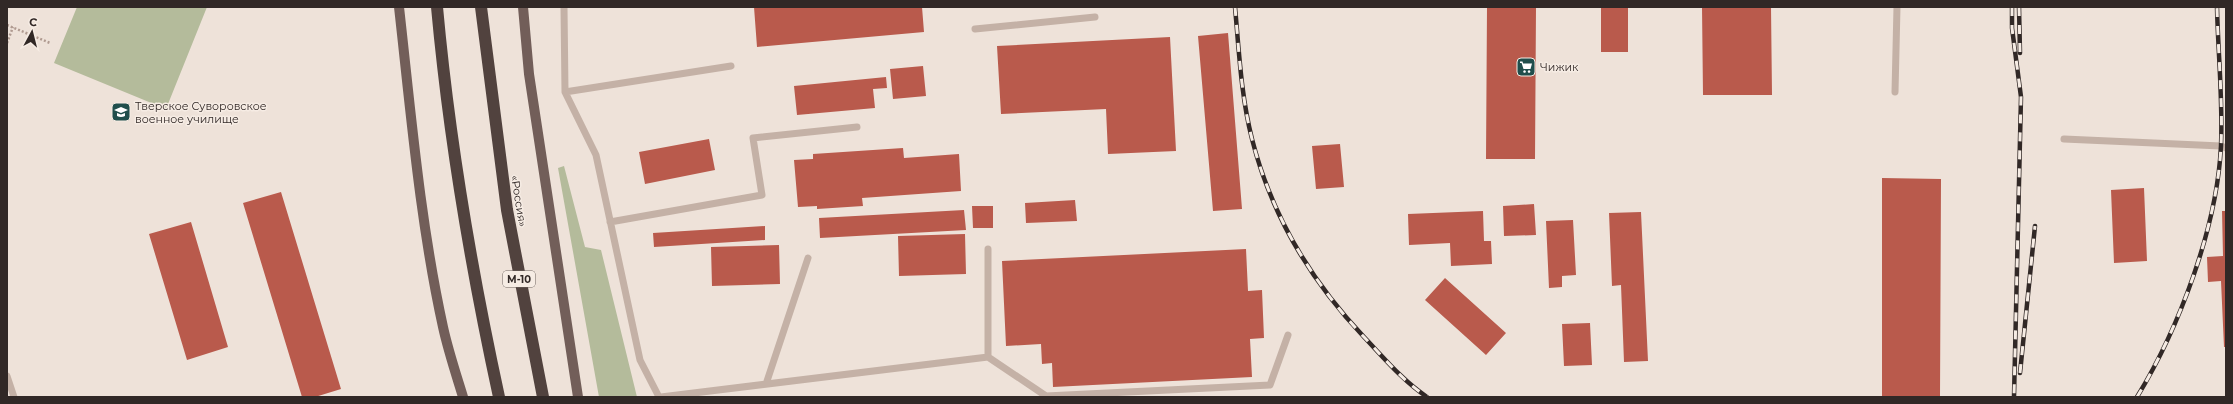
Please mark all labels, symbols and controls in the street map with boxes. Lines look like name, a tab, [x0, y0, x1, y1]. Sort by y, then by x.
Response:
north arrow	[12, 12, 52, 52]
text: С	[28, 15, 38, 30]
supermarket icon: Чижик	[1515, 56, 1537, 78]
place label: Чижик	[1540, 60, 1579, 74]
place label: Тверское Суворовское военное училище	[135, 99, 267, 126]
school or university icon: Тверское Суворовское военное училище	[110, 101, 132, 123]
street label: «Россия»	[508, 174, 530, 228]
road number: М-10	[503, 271, 535, 287]

